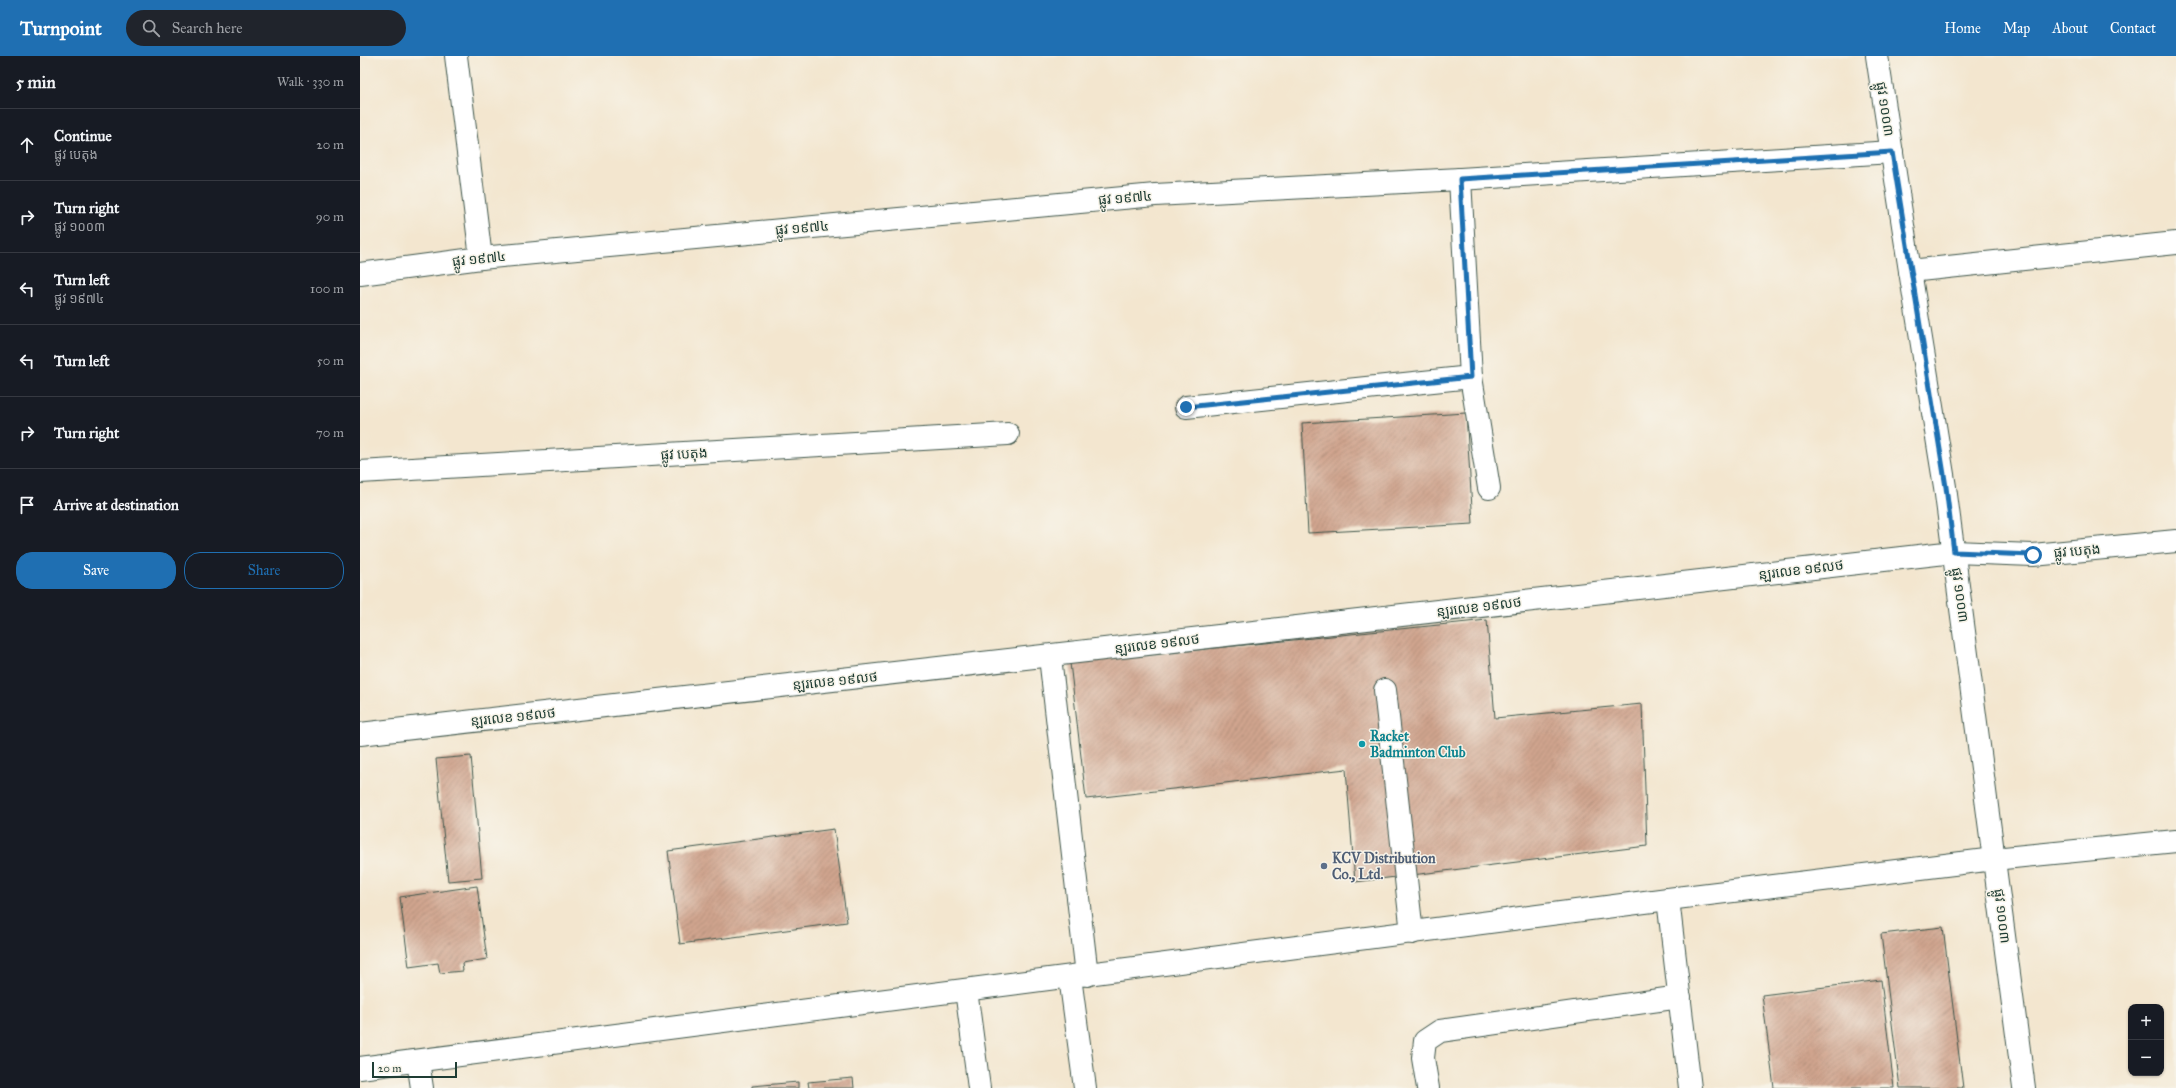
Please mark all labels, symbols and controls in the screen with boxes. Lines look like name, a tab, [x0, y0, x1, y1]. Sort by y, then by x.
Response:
search box	[126, 10, 406, 46]
text: Turnpoint	[20, 17, 102, 40]
icon: search	[140, 17, 162, 39]
text: Search here	[172, 19, 243, 37]
text: Home	[1944, 20, 1981, 37]
text: Map	[2003, 20, 2030, 37]
text: About	[2052, 20, 2088, 37]
text: Contact	[2110, 20, 2156, 37]
text: 5 min	[16, 72, 56, 93]
text: Walk · 330 m	[277, 74, 344, 90]
street label: ផ្លូវ ១០០៣	[1869, 80, 1898, 138]
text: Continue	[54, 127, 112, 145]
icon: ahead	[16, 134, 38, 156]
text: 20 m	[316, 137, 344, 153]
text: ផ្លូវ បេតុង	[54, 147, 98, 163]
street label: ផ្លូវ ១៩៧៤	[1097, 187, 1153, 212]
text: Turn right	[54, 199, 119, 217]
icon: right	[16, 206, 38, 228]
text: 90 m	[316, 209, 344, 225]
street label: ផ្លូវ ១៩៧៤	[774, 217, 830, 242]
text: ផ្លូវ ១០០៣	[54, 219, 105, 235]
street label: ផ្លូវ ១៩៧៤	[451, 248, 507, 273]
text: Turn left	[54, 271, 110, 289]
icon: left	[16, 278, 38, 300]
text: 100 m	[310, 281, 344, 297]
text: ផ្លូវ ១៩៧៤	[54, 291, 104, 307]
icon: left	[16, 350, 38, 372]
text: Turn left	[54, 352, 110, 370]
text: 50 m	[317, 353, 344, 369]
route end	[1177, 398, 1195, 416]
icon: right	[16, 422, 38, 444]
text: Turn right	[54, 424, 119, 442]
text: 70 m	[316, 425, 344, 441]
street label: ផ្លូវ បេតុង	[660, 444, 708, 467]
icon: arrive	[16, 494, 38, 516]
text: Arrive at destination	[54, 496, 179, 514]
street label: ផ្លូវ បេតុង	[2053, 540, 2102, 565]
route start	[2024, 546, 2042, 564]
button: Save	[16, 552, 176, 589]
button: Share	[184, 552, 344, 589]
street label: ន្ឡរលេខ ១៩លថ	[1758, 556, 1844, 584]
street label: ផ្លូវ ១០០៣	[1945, 566, 1972, 624]
street label: ន្ឡរលេខ ១៩លថ	[1436, 593, 1522, 621]
street label: ន្ឡរលេខ ១៩លថ	[1114, 630, 1200, 658]
street label: ន្ឡរលេខ ១៩លថ	[792, 668, 878, 694]
street label: ន្ឡរលេខ ១៩លថ	[470, 704, 556, 730]
place label: Racket Badminton Club	[1370, 728, 1466, 761]
marker: Racket Badminton Club	[1357, 739, 1367, 749]
place label: KCV Distribution Co., Ltd.	[1332, 850, 1436, 883]
marker: KCV Distribution Co., Ltd.	[1319, 861, 1329, 871]
street label: ផ្លូវ ១០០៣	[1987, 888, 2014, 945]
map controls	[2128, 1004, 2164, 1076]
button: +	[2128, 1004, 2164, 1040]
button: −	[2128, 1040, 2164, 1076]
scale bar	[372, 1060, 457, 1079]
text: 20 m	[378, 1062, 401, 1075]

